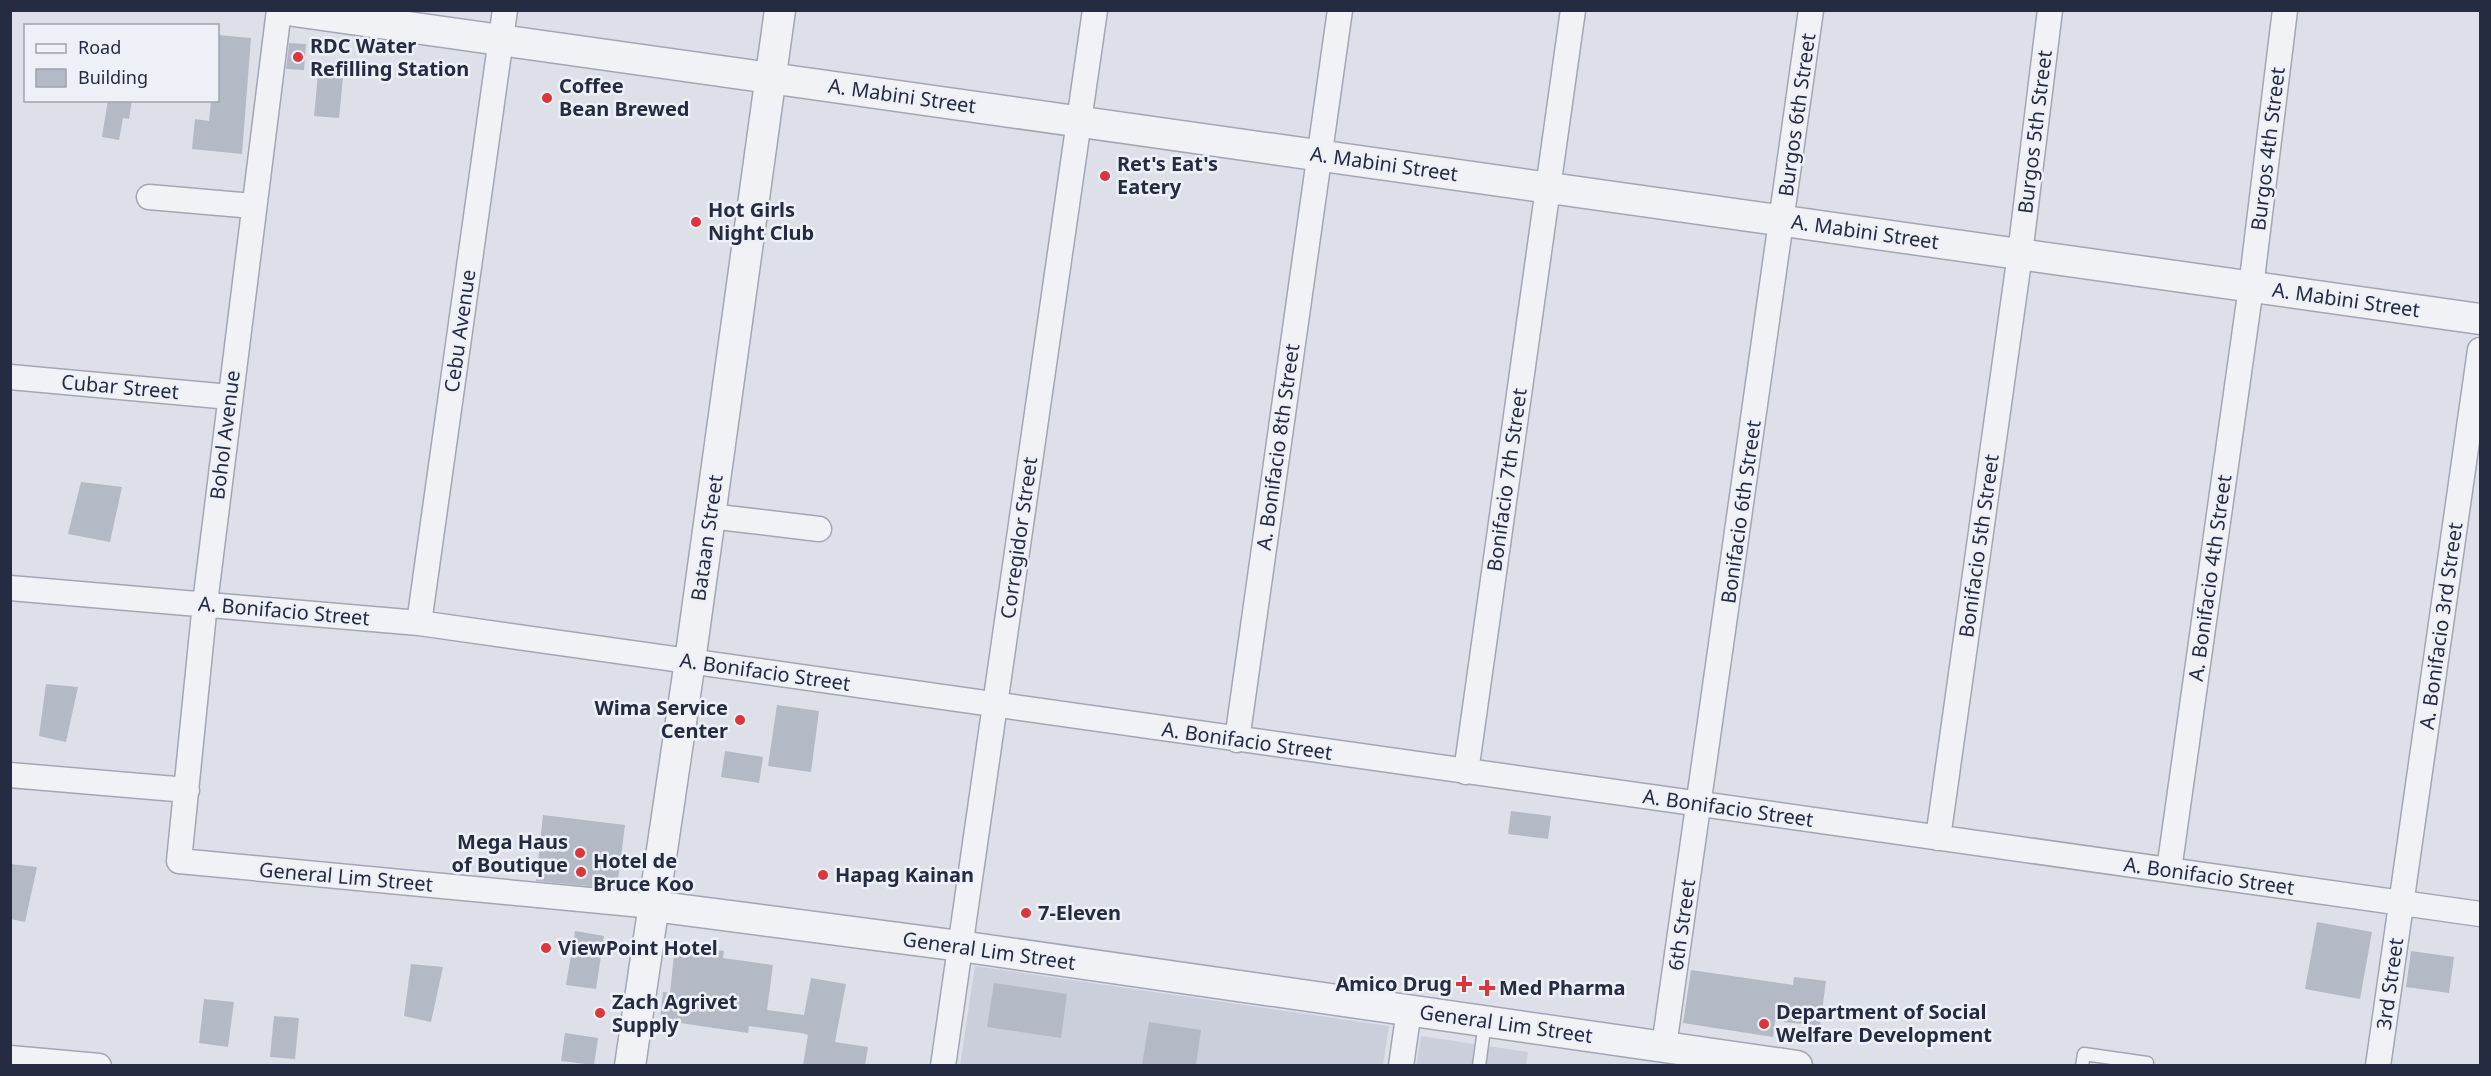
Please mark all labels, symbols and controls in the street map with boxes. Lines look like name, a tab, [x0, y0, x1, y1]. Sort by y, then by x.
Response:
legend	[24, 24, 219, 102]
place label: RDC Water Refilling Station	[310, 32, 469, 82]
street label: Burgos 6th Street	[1772, 32, 1821, 198]
text: Road	[78, 35, 121, 59]
street label: Burgos 5th Street	[2011, 49, 2058, 215]
marker: RDC Water Refilling Station	[291, 50, 305, 64]
text: Building	[78, 65, 148, 89]
street label: Burgos 4th Street	[2244, 66, 2291, 232]
place label: Coffee Bean Brewed	[559, 72, 690, 122]
street label: A. Mabini Street	[827, 72, 978, 119]
marker: Coffee Bean Brewed	[540, 91, 554, 105]
street label: A. Mabini Street	[1309, 140, 1460, 187]
place label: Ret's Eat's Eatery	[1117, 150, 1218, 200]
marker: Ret's Eat's Eatery	[1098, 169, 1112, 183]
place label: Hot Girls Night Club	[708, 196, 814, 246]
street label: A. Mabini Street	[1790, 208, 1941, 255]
marker: Hot Girls Night Club	[689, 215, 703, 229]
street label: Cebu Avenue	[438, 268, 482, 394]
street label: A. Mabini Street	[2271, 276, 2422, 323]
street label: A. Bonifacio 8th Street	[1250, 342, 1305, 552]
street label: Cubar Street	[60, 368, 180, 405]
street label: Bohol Avenue	[203, 369, 246, 501]
street label: Bonifacio 7th Street	[1480, 387, 1533, 573]
street label: Bonifacio 6th Street	[1714, 419, 1767, 605]
street label: Bonifacio 5th Street	[1952, 453, 2005, 639]
street label: Corregidor Street	[994, 455, 1043, 621]
street label: Bataan Street	[684, 473, 729, 603]
street label: A. Bonifacio 4th Street	[2182, 473, 2237, 683]
street label: A. Bonifacio 3rd Street	[2413, 521, 2468, 731]
street label: A. Bonifacio Street	[197, 590, 371, 631]
street label: A. Bonifacio Street	[678, 646, 852, 697]
place label: Wima Service Center	[594, 694, 728, 744]
marker: Wima Service Center	[733, 713, 747, 727]
street label: A. Bonifacio Street	[1160, 715, 1334, 766]
street label: A. Bonifacio Street	[1641, 782, 1815, 833]
place label: Mega Haus of Boutique	[452, 828, 568, 878]
marker: Mega Haus of Boutique	[573, 846, 587, 860]
place label: Hotel de Bruce Koo	[593, 847, 694, 897]
street label: A. Bonifacio Street	[2122, 850, 2296, 901]
street label: General Lim Street	[258, 855, 434, 898]
place label: Hapag Kainan	[835, 861, 974, 888]
marker: Hotel de Bruce Koo	[574, 865, 588, 879]
marker: Hapag Kainan	[816, 868, 830, 882]
street label: 6th Street	[1662, 877, 1701, 972]
place label: 7-Eleven	[1038, 899, 1121, 926]
marker: 7-Eleven	[1019, 906, 1033, 920]
street label: General Lim Street	[901, 925, 1077, 976]
place label: ViewPoint Hotel	[558, 934, 718, 961]
street label: 3rd Street	[2370, 936, 2409, 1032]
marker: ViewPoint Hotel	[539, 941, 553, 955]
place label: Amico Drug	[1335, 970, 1452, 997]
place label: Med Pharma	[1499, 974, 1625, 1001]
marker: Amico Drug	[1457, 977, 1471, 991]
marker: Med Pharma	[1480, 981, 1494, 995]
place label: Zach Agrivet Supply	[612, 988, 738, 1038]
street label: General Lim Street	[1418, 998, 1594, 1049]
place label: Department of Social Welfare Development	[1776, 998, 1992, 1048]
marker: Zach Agrivet Supply	[593, 1006, 607, 1020]
marker: Department of Social Welfare Development	[1757, 1017, 1771, 1031]

